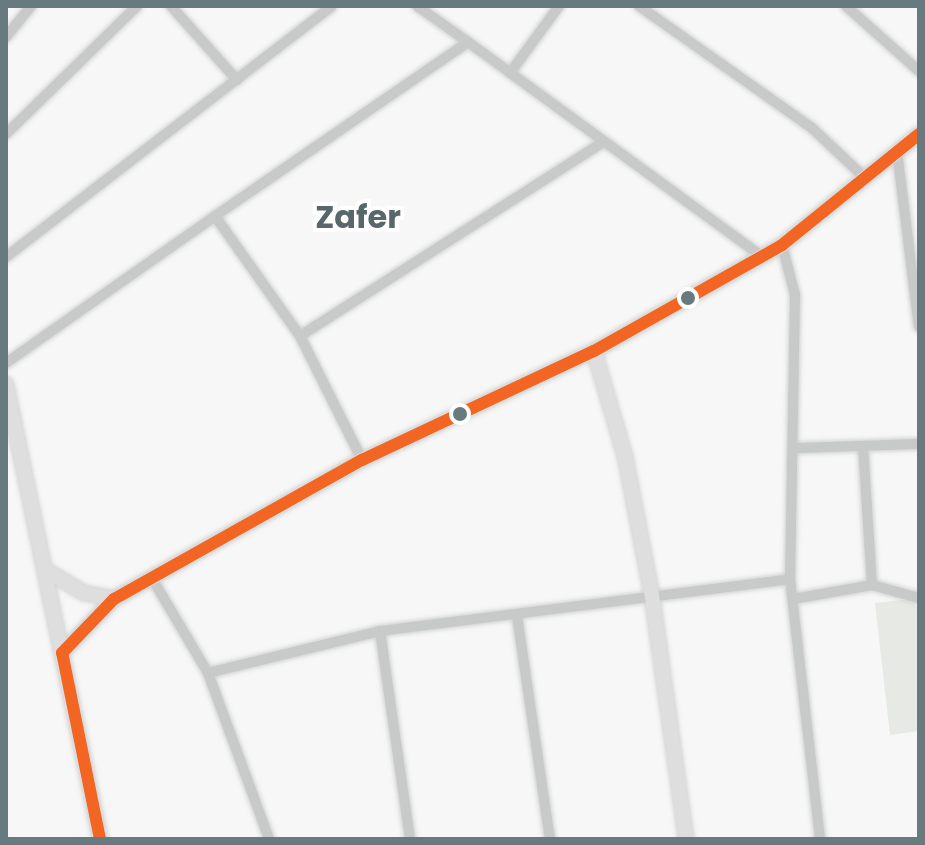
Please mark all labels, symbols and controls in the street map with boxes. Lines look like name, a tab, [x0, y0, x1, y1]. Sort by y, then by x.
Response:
district label: Zafer	[315, 198, 401, 236]
unlabelled marker	[680, 290, 696, 306]
unlabelled marker	[452, 406, 468, 422]

